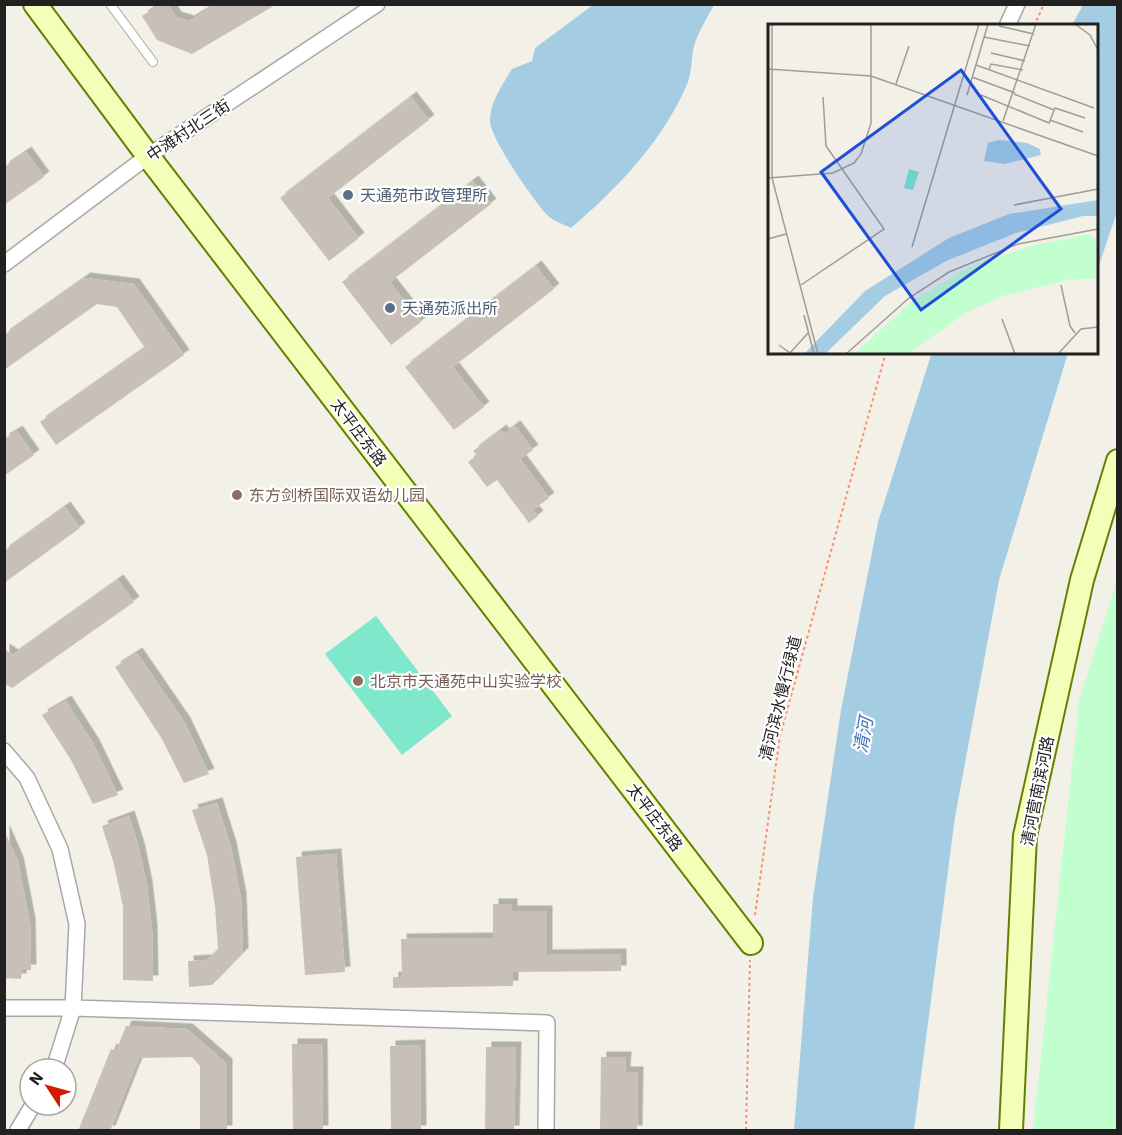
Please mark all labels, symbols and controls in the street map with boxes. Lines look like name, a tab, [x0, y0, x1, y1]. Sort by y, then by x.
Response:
inset map	[768, 24, 1098, 354]
street label: 中滩村北三街	[143, 95, 233, 165]
place label: 天通苑市政管理所	[360, 185, 488, 205]
marker: 天通苑市政管理所	[341, 188, 355, 202]
place label: 天通苑派出所	[402, 298, 498, 318]
marker: 天通苑派出所	[383, 301, 397, 315]
street label: 太平庄东路	[327, 394, 391, 470]
place label: 东方剑桥国际双语幼儿园	[249, 485, 425, 505]
marker: 东方剑桥国际双语幼儿园	[230, 488, 244, 502]
street label: 清河滨水慢行绿道	[755, 633, 805, 763]
place label: 北京市天通苑中山实验学校	[370, 671, 562, 691]
marker: 北京市天通苑中山实验学校	[351, 674, 365, 688]
water label: 清河	[849, 712, 878, 755]
street label: 清河营南滨河路	[1016, 734, 1058, 848]
street label: 太平庄东路	[623, 779, 687, 855]
north arrow	[18, 1057, 78, 1117]
text: N	[24, 1068, 47, 1089]

